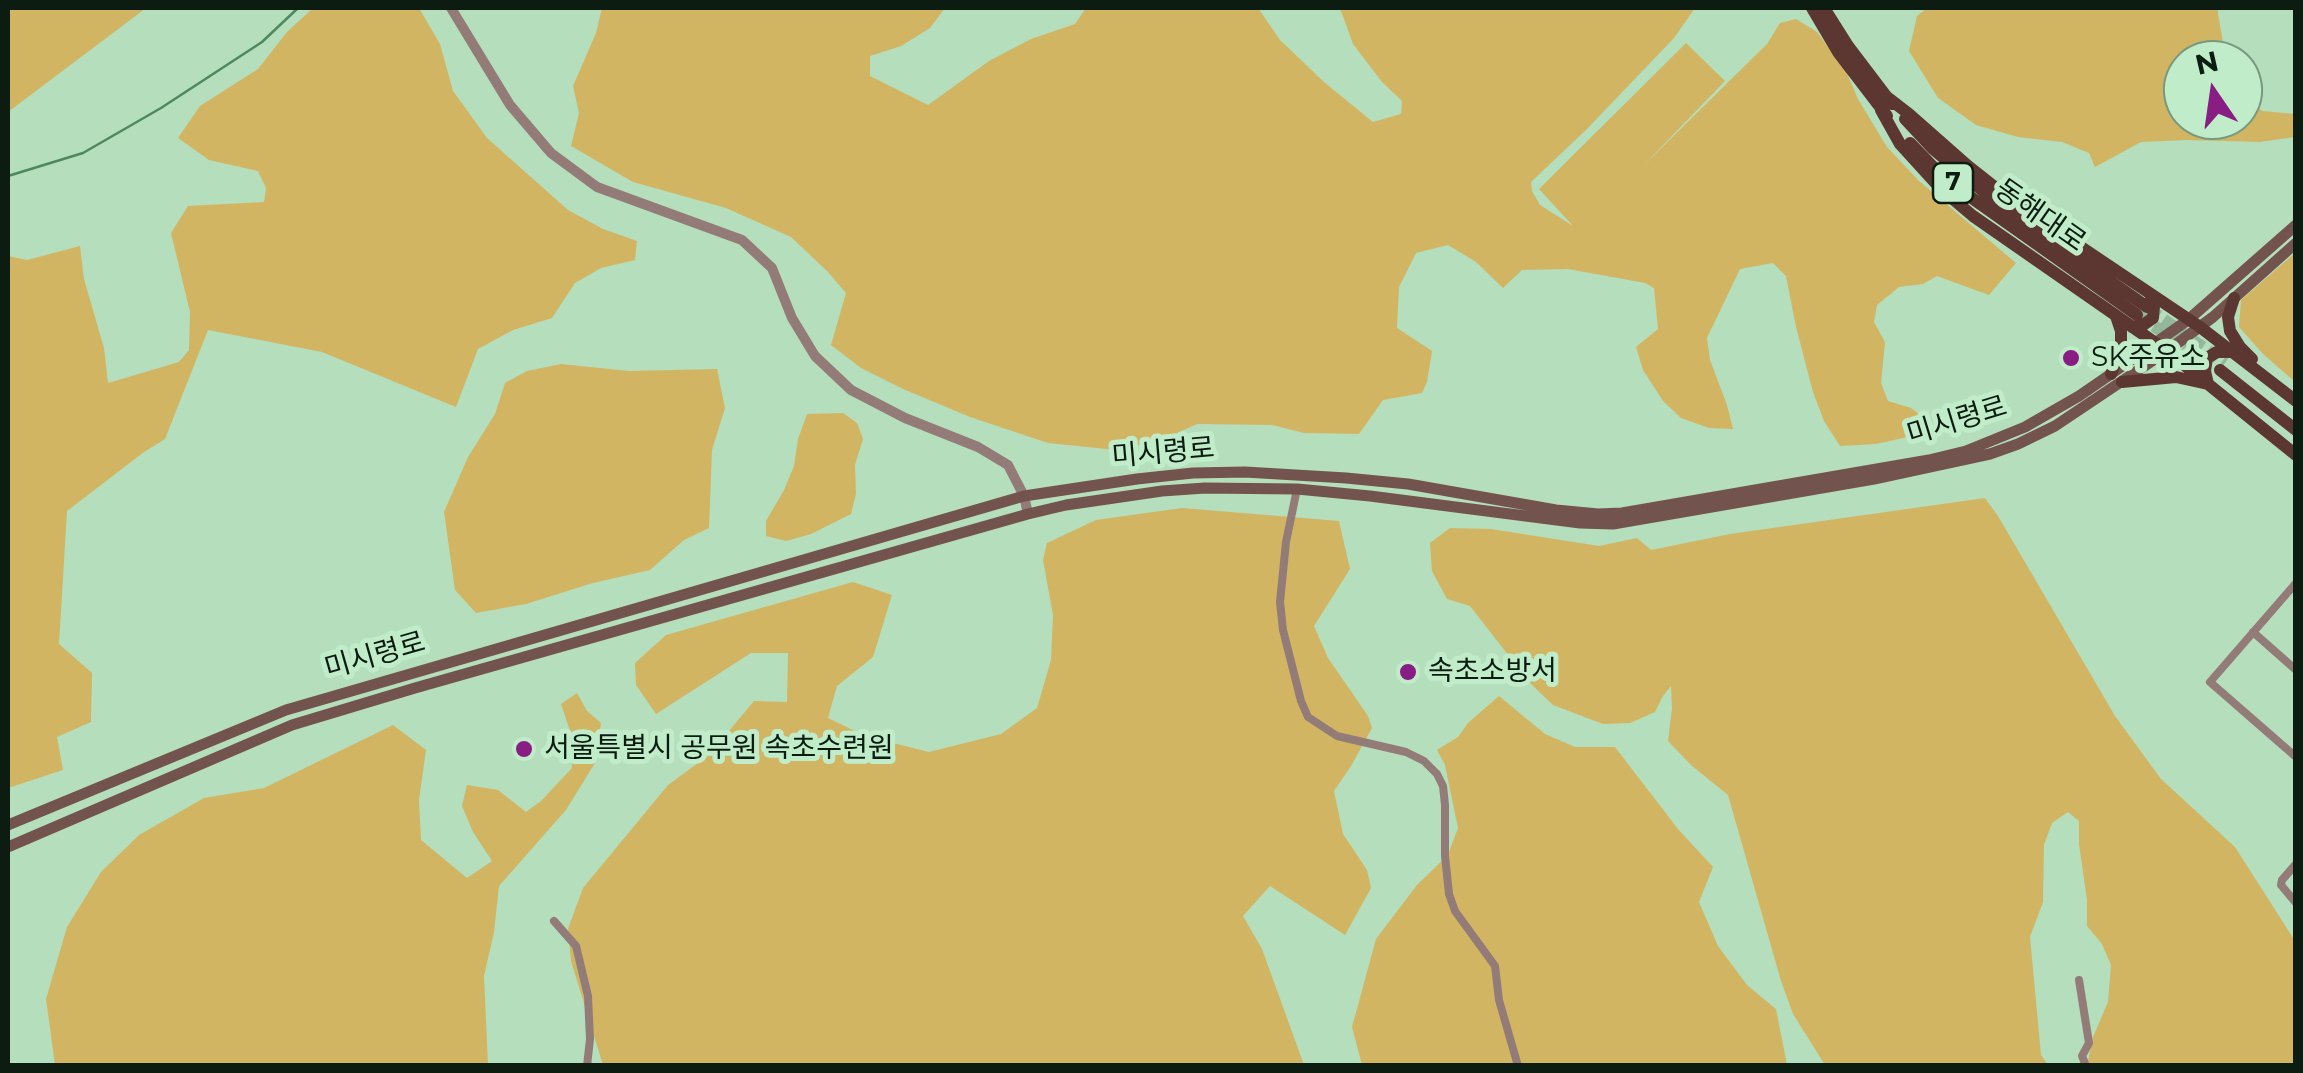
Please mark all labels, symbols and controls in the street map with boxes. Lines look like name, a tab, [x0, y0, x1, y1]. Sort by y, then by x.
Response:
north arrow	[2163, 40, 2263, 140]
text: N	[2192, 44, 2222, 82]
road number: 7	[1933, 163, 1973, 203]
street label: 동해대로	[1988, 173, 2092, 259]
place label: SK주유소	[2091, 341, 2205, 375]
marker: SK주유소	[2060, 347, 2082, 369]
street label: 미시령로	[1903, 390, 2011, 452]
street label: 미시령로	[1110, 432, 1216, 474]
street label: 미시령로	[321, 626, 429, 686]
place label: 속초소방서	[1428, 655, 1557, 689]
marker: 속초소방서	[1397, 661, 1419, 683]
place label: 서울특별시 공무원 속초수련원	[544, 732, 894, 766]
marker: 서울특별시 공무원 속초수련원	[513, 738, 535, 760]

